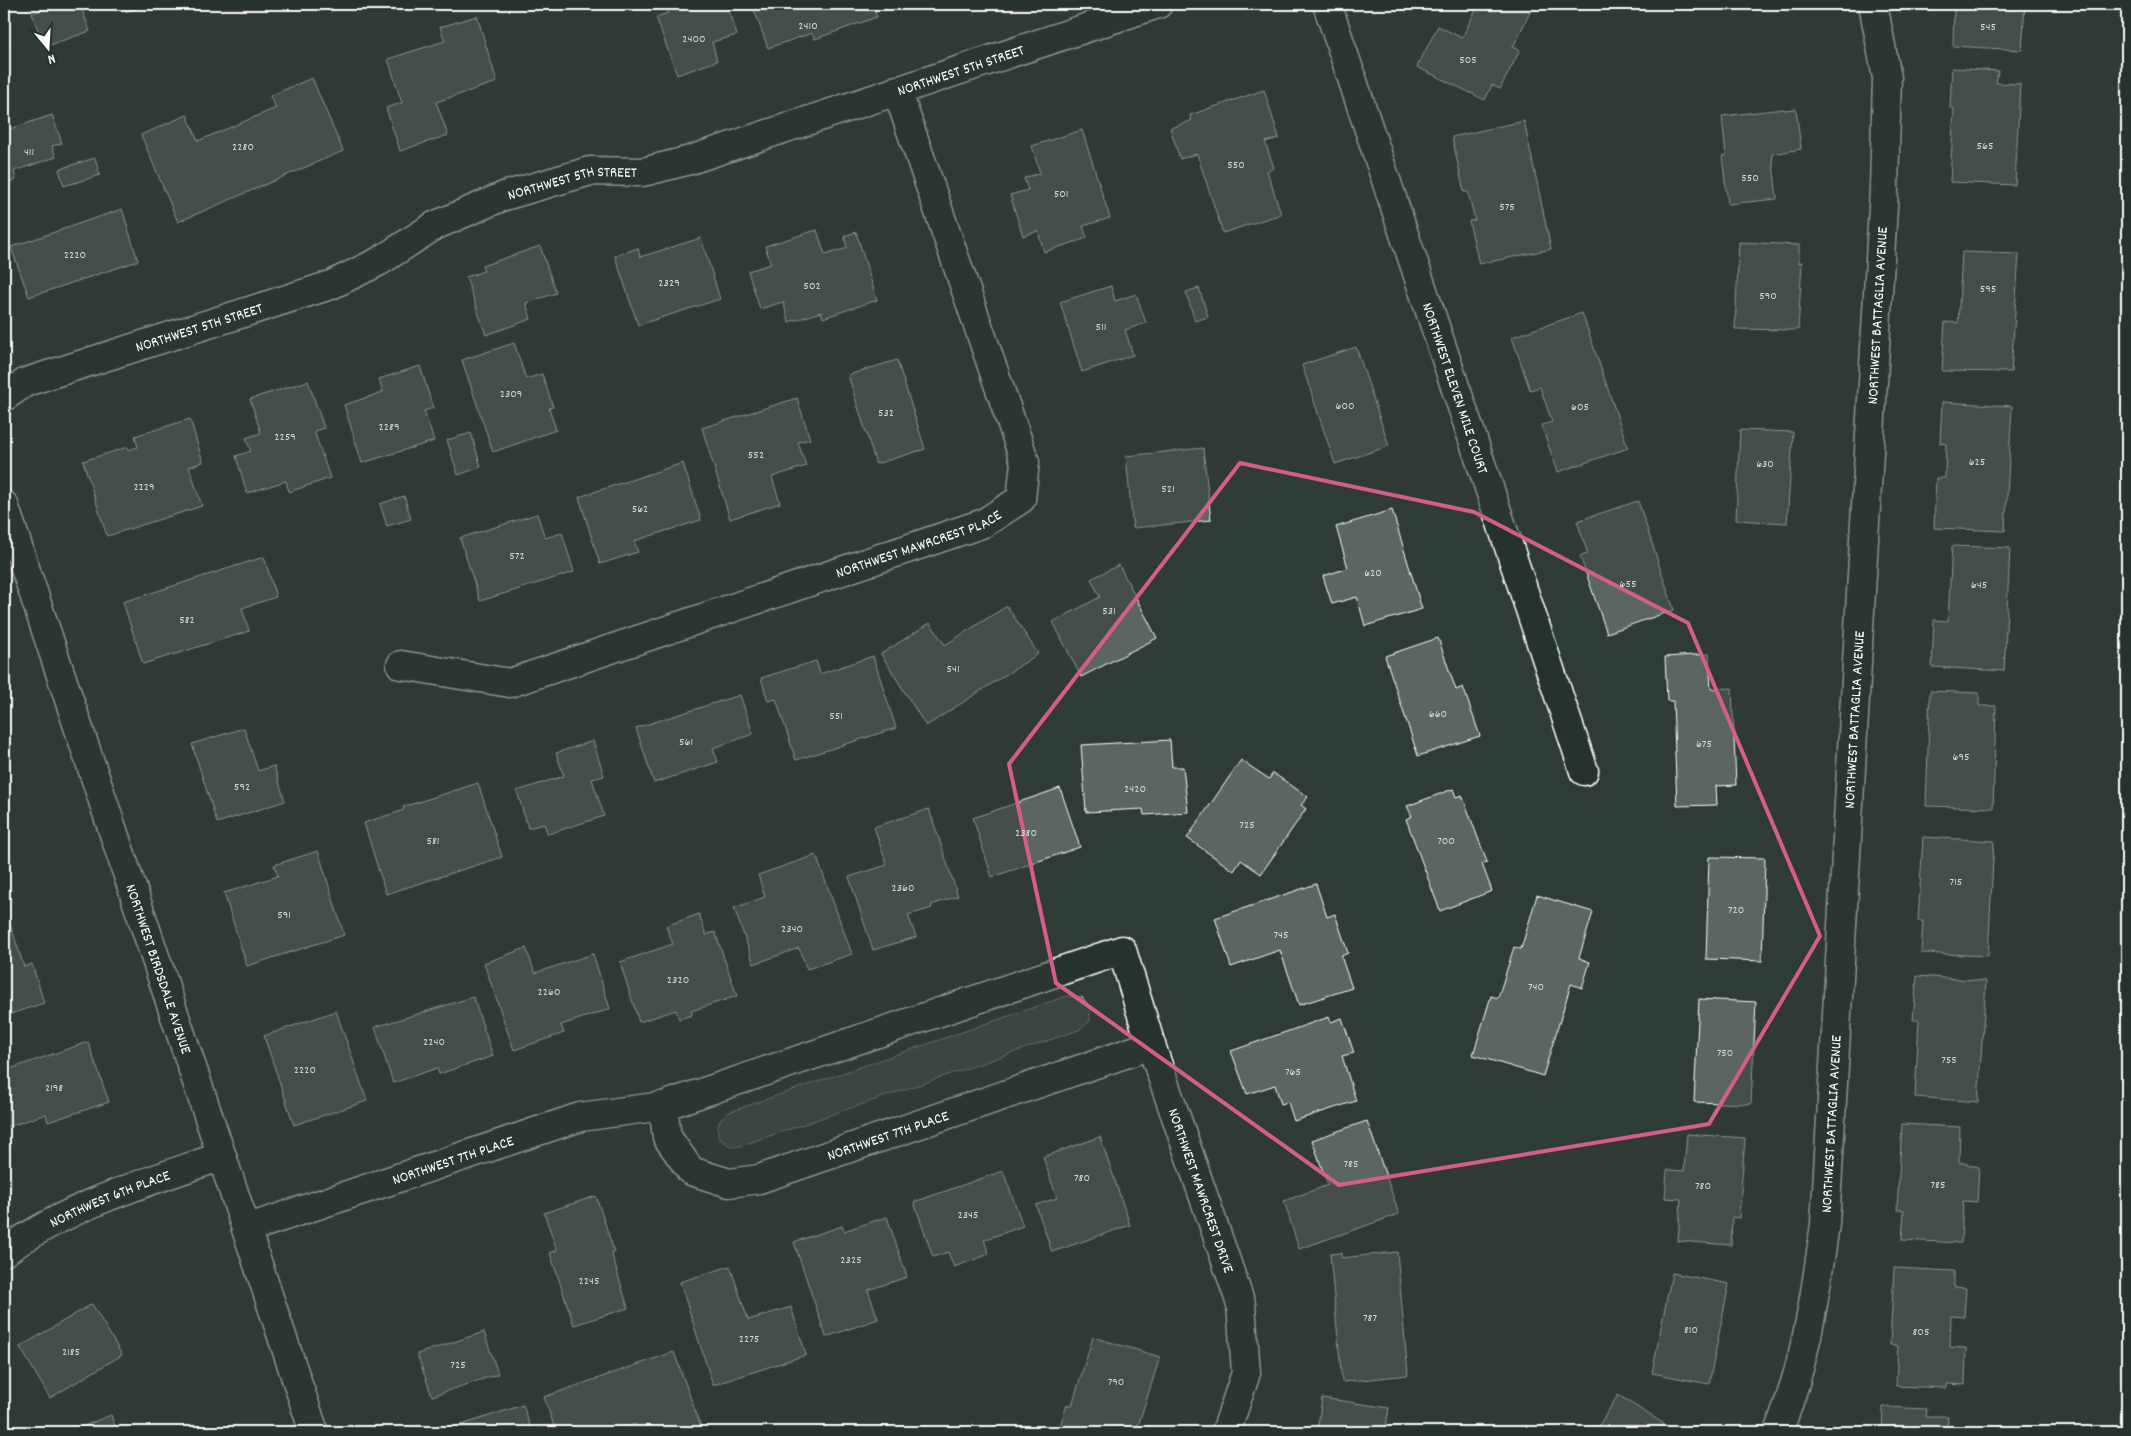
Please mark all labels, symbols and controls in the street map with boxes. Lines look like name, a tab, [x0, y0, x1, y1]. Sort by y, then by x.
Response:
house number: 2410	[798, 18, 818, 35]
house number: 545	[1980, 19, 1996, 36]
north arrow	[22, 22, 72, 72]
house number: 2400	[682, 31, 706, 48]
street label: NORTHWEST 5TH STREET	[895, 40, 1027, 103]
text: N	[45, 48, 58, 69]
house number: 505	[1459, 52, 1477, 69]
house number: 565	[1977, 138, 1994, 155]
house number: 2280	[232, 139, 254, 156]
house number: 411	[24, 144, 34, 161]
house number: 550	[1227, 157, 1245, 174]
street label: NORTHWEST 5TH STREET	[505, 161, 637, 207]
house number: 550	[1741, 170, 1759, 187]
house number: 501	[1054, 186, 1068, 203]
house number: 575	[1499, 199, 1515, 216]
street label: NORTHWEST BATTAGLIA AVENUE	[1863, 226, 1895, 405]
house number: 2220	[64, 247, 86, 264]
house number: 2329	[658, 275, 680, 292]
house number: 502	[803, 278, 821, 295]
house number: 595	[1980, 281, 1996, 298]
house number: 590	[1759, 288, 1777, 305]
street label: NORTHWEST 5TH STREET	[133, 298, 266, 359]
street label: NORTHWEST ELEVEN MILE COURT	[1415, 300, 1493, 477]
house number: 511	[1096, 319, 1106, 336]
house number: 2309	[500, 386, 522, 403]
house number: 600	[1336, 398, 1354, 415]
house number: 605	[1571, 399, 1589, 416]
house number: 532	[878, 405, 894, 422]
house number: 2289	[379, 419, 399, 436]
house number: 2259	[274, 429, 296, 446]
house number: 552	[748, 447, 764, 464]
house number: 625	[1969, 454, 1985, 471]
house number: 630	[1756, 456, 1774, 473]
house number: 2229	[133, 479, 155, 496]
house number: 521	[1161, 481, 1175, 498]
house number: 562	[632, 501, 648, 518]
street label: NORTHWEST MAWRCREST PLACE	[833, 505, 1007, 585]
house number: 572	[509, 548, 525, 565]
house number: 620	[1364, 565, 1382, 582]
house number: 655	[1620, 576, 1637, 593]
house number: 645	[1971, 577, 1987, 594]
house number: 531	[1102, 603, 1116, 620]
house number: 582	[179, 612, 195, 629]
street label: NORTHWEST BATTAGLIA AVENUE	[1840, 630, 1872, 809]
house number: 541	[946, 661, 960, 678]
house number: 660	[1429, 706, 1447, 723]
house number: 551	[829, 708, 843, 725]
house number: 561	[679, 734, 693, 751]
house number: 675	[1696, 736, 1712, 753]
house number: 695	[1953, 749, 1969, 766]
house number: 592	[234, 779, 250, 796]
house number: 2420	[1124, 781, 1146, 798]
house number: 725	[1239, 817, 1255, 834]
house number: 2380	[1015, 825, 1037, 842]
house number: 581	[427, 833, 440, 850]
house number: 700	[1437, 833, 1455, 850]
house number: 715	[1950, 874, 1962, 891]
house number: 2360	[892, 880, 915, 897]
street label: NORTHWEST BIRDSDALE AVENUE	[119, 881, 196, 1058]
house number: 720	[1728, 902, 1744, 919]
house number: 591	[277, 907, 291, 924]
house number: 2340	[781, 921, 803, 938]
house number: 745	[1273, 927, 1289, 944]
house number: 2320	[667, 972, 689, 989]
house number: 740	[1528, 979, 1544, 996]
house number: 2260	[538, 984, 560, 1001]
house number: 2240	[423, 1034, 445, 1051]
street label: NORTHWEST BATTAGLIA AVENUE	[1817, 1035, 1849, 1214]
house number: 750	[1717, 1045, 1733, 1062]
house number: 755	[1941, 1052, 1957, 1069]
house number: 2220	[294, 1062, 316, 1079]
house number: 765	[1285, 1064, 1301, 1081]
house number: 2198	[45, 1080, 63, 1097]
street label: NORTHWEST 7TH PLACE	[825, 1106, 952, 1168]
street label: NORTHWEST MAWRCREST DRIVE	[1161, 1106, 1238, 1276]
street label: NORTHWEST 7TH PLACE	[390, 1131, 517, 1192]
house number: 785	[1344, 1156, 1358, 1173]
street label: NORTHWEST 6TH PLACE	[46, 1166, 174, 1235]
house number: 780	[1074, 1170, 1090, 1187]
house number: 785	[1931, 1177, 1945, 1194]
house number: 780	[1695, 1178, 1711, 1195]
house number: 2345	[957, 1207, 979, 1224]
house number: 2325	[840, 1252, 862, 1269]
house number: 2245	[578, 1273, 600, 1290]
house number: 787	[1363, 1310, 1377, 1327]
house number: 810	[1684, 1322, 1698, 1339]
house number: 805	[1913, 1324, 1929, 1341]
house number: 2275	[739, 1331, 759, 1348]
house number: 2185	[62, 1344, 80, 1361]
house number: 725	[450, 1357, 466, 1374]
house number: 790	[1108, 1374, 1124, 1391]

